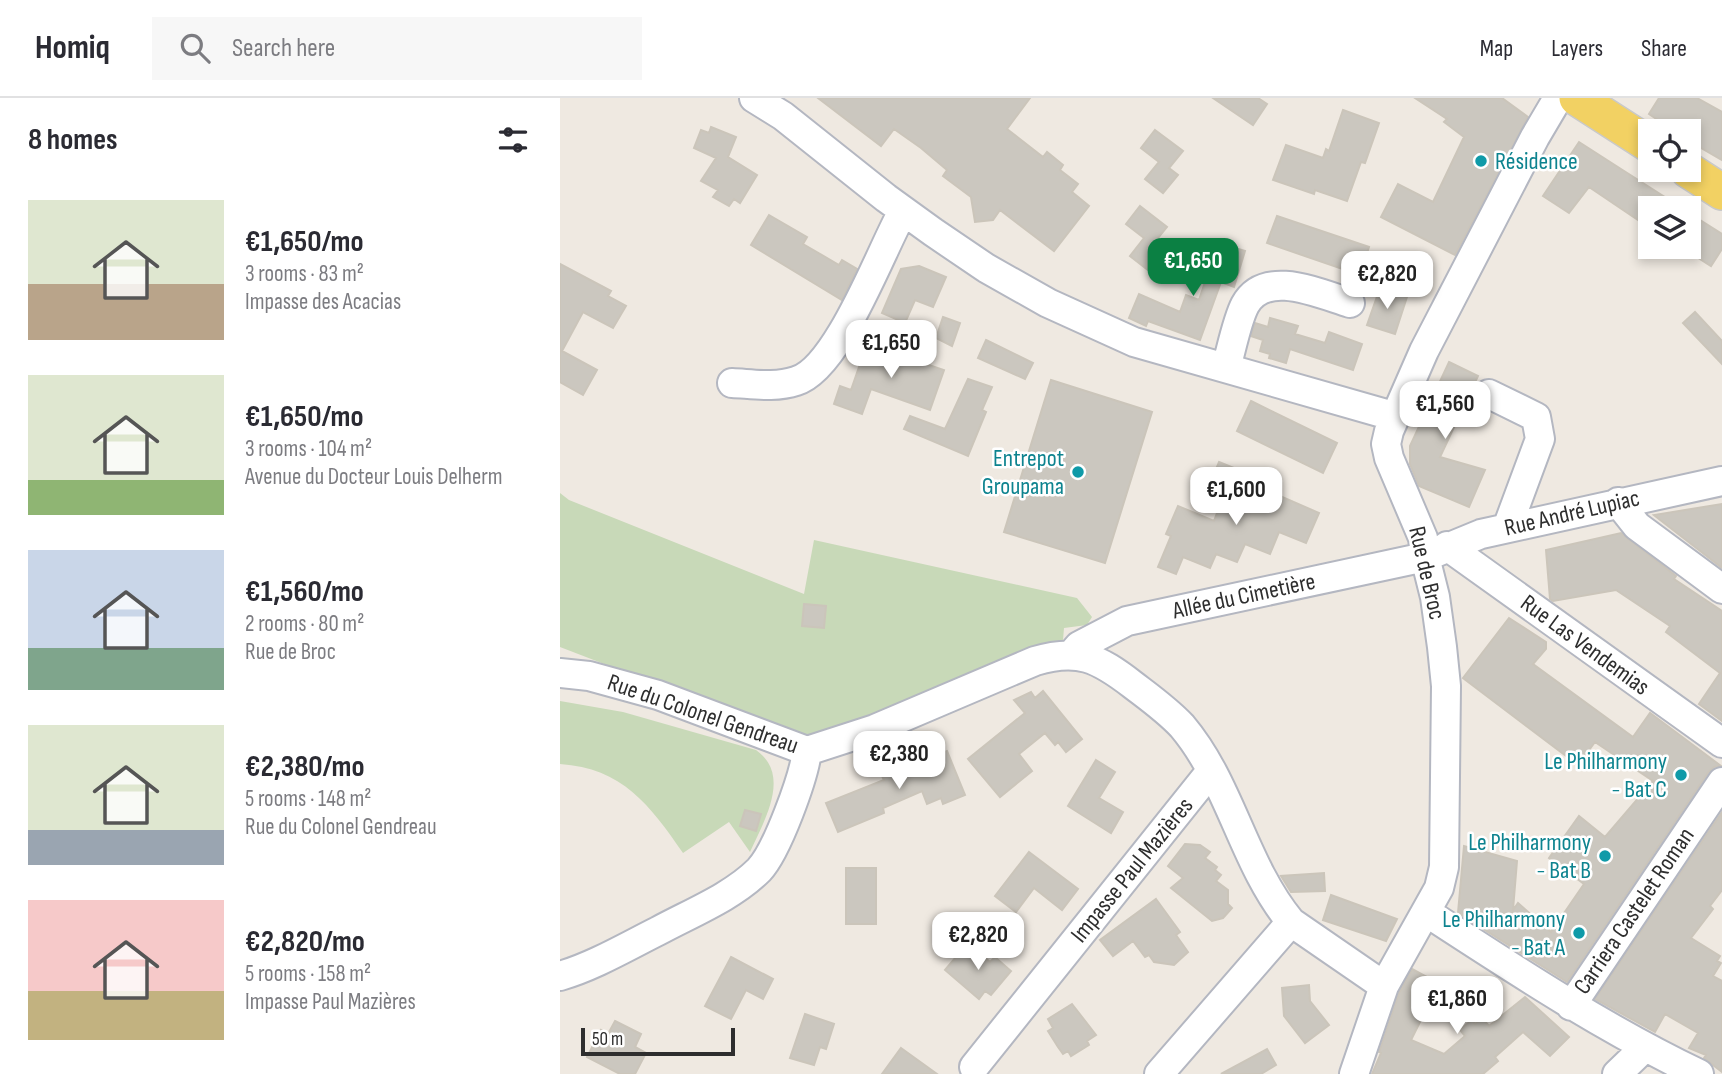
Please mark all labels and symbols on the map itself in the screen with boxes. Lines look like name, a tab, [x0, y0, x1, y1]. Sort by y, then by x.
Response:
place label: Résidence	[1495, 147, 1578, 176]
marker: Résidence	[1473, 153, 1489, 169]
pin: €1,650	[1136, 238, 1250, 298]
pin: €2,820	[1330, 252, 1444, 311]
pin: €1,650	[834, 320, 948, 380]
pin: €1,560	[1388, 382, 1502, 441]
place label: Entrepot Groupama	[982, 444, 1064, 501]
marker: Entrepot Groupama	[1070, 464, 1086, 480]
pin: €1,600	[1179, 468, 1293, 527]
street label: Rue André Lupiac	[1502, 483, 1642, 543]
street label: Rue de Broc	[1402, 524, 1452, 622]
street label: Allée du Cimetière	[1169, 567, 1318, 625]
street label: Rue Las Vendemias	[1515, 588, 1655, 702]
street label: Rue du Colonel Gendreau	[604, 668, 802, 760]
pin: €2,380	[842, 732, 956, 791]
place label: Le Philharmony - Bat C	[1544, 747, 1667, 804]
marker: Le Philharmony - Bat C	[1673, 767, 1689, 783]
street label: Impasse Paul Mazières	[1065, 792, 1199, 948]
street label: Carriera Castelet Roman	[1568, 822, 1700, 1000]
place label: Le Philharmony - Bat B	[1468, 828, 1591, 885]
marker: Le Philharmony - Bat B	[1597, 848, 1613, 864]
place label: Le Philharmony - Bat A	[1442, 905, 1566, 962]
pin: €2,820	[921, 912, 1035, 972]
marker: Le Philharmony - Bat A	[1571, 925, 1587, 941]
pin: €1,860	[1400, 976, 1514, 1036]
scale bar	[581, 1025, 735, 1057]

